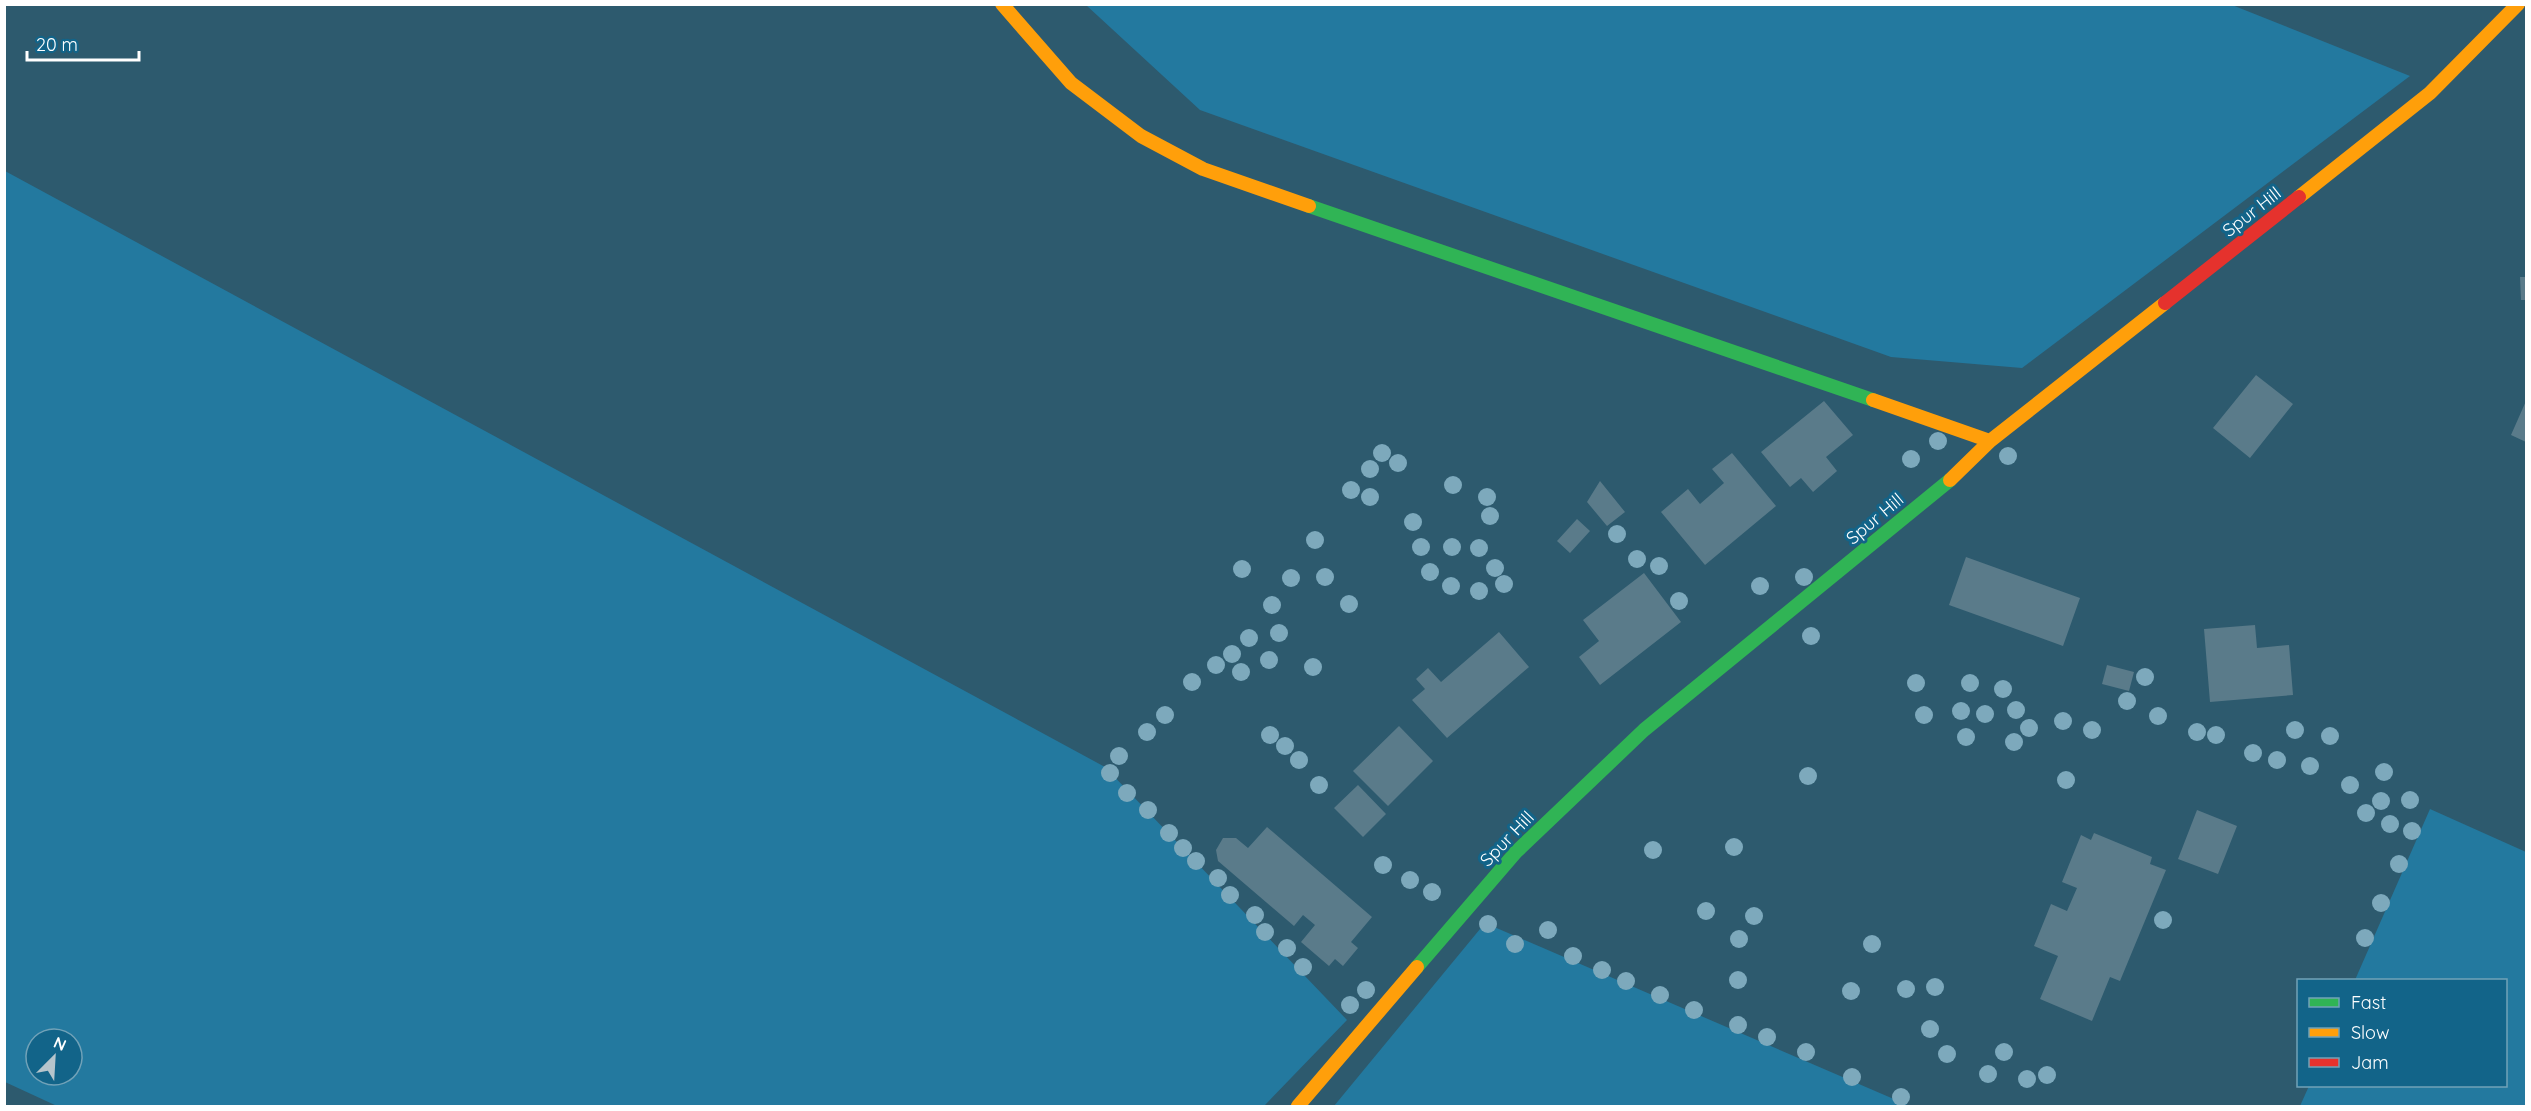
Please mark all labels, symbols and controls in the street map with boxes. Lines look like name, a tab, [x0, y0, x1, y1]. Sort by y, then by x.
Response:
scale bar	[27, 24, 140, 62]
text: 20 m	[36, 33, 78, 56]
street label: Spur Hill	[2218, 182, 2286, 242]
street label: Spur Hill	[1841, 488, 1908, 549]
street label: Spur Hill	[1475, 806, 1539, 871]
legend	[2297, 979, 2507, 1087]
text: Fast	[2351, 991, 2386, 1014]
text: Slow	[2351, 1021, 2389, 1044]
north arrow	[24, 1027, 84, 1087]
text: N	[51, 1032, 70, 1055]
text: Jam	[2351, 1051, 2389, 1074]

